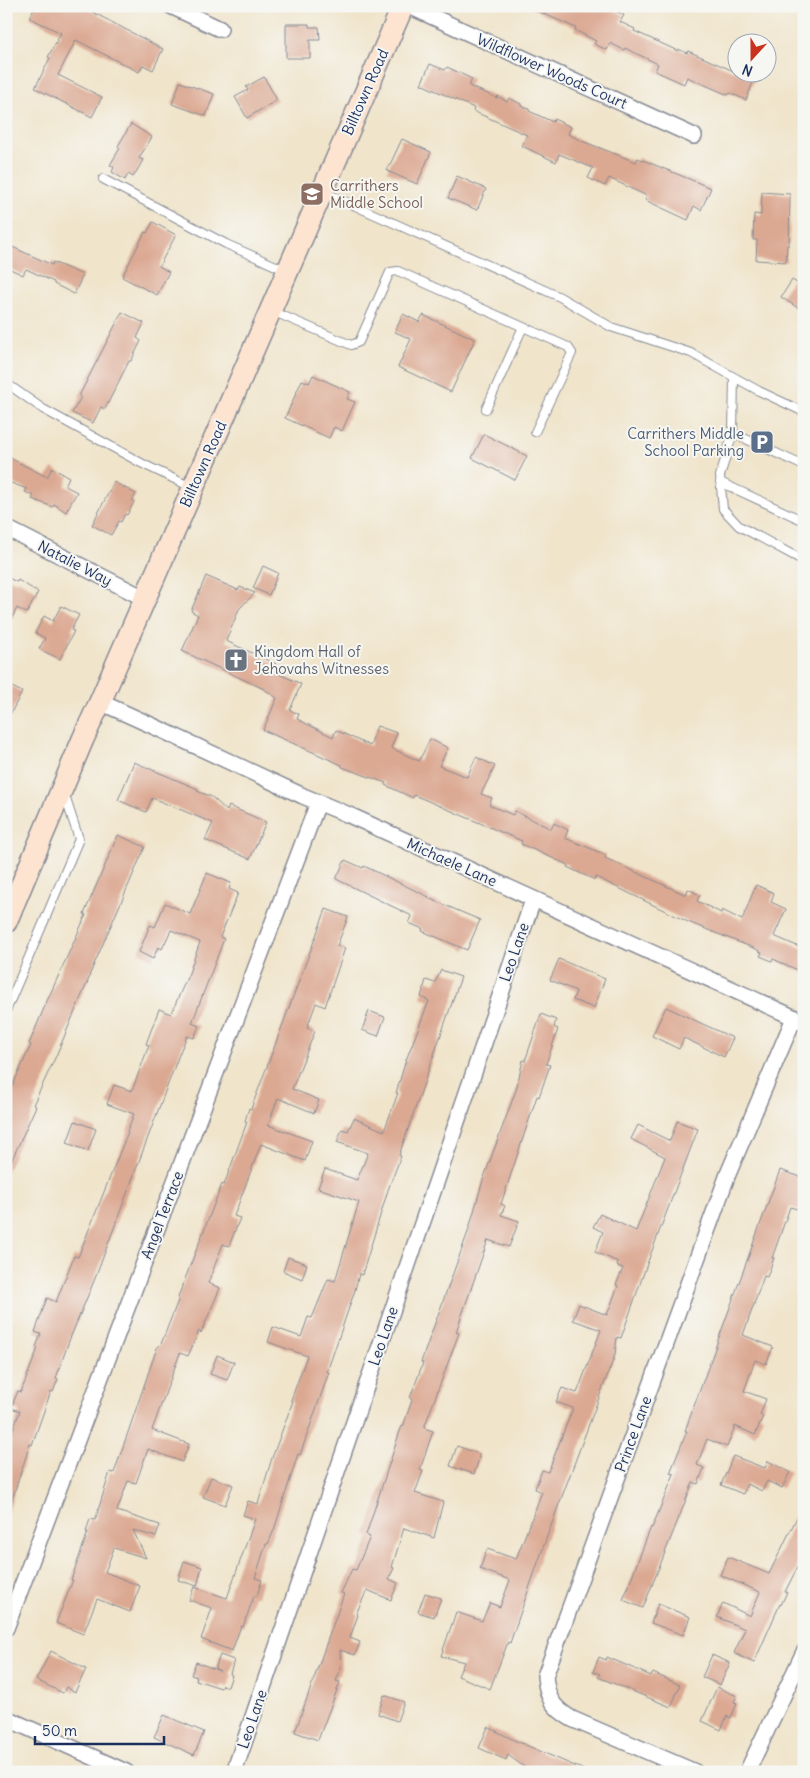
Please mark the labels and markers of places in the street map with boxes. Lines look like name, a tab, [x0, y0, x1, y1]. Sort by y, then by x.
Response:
place label: Carrithers Middle School	[330, 176, 423, 212]
school or university icon: Carrithers Middle School	[299, 181, 325, 207]
place label: Carrithers Middle School Parking	[627, 424, 744, 460]
parking icon: Carrithers Middle School Parking	[749, 429, 775, 455]
place label: Kingdom Hall of Jehovahs Witnesses	[254, 642, 389, 678]
church icon: Kingdom Hall of Jehovahs Witnesses	[223, 647, 249, 673]

